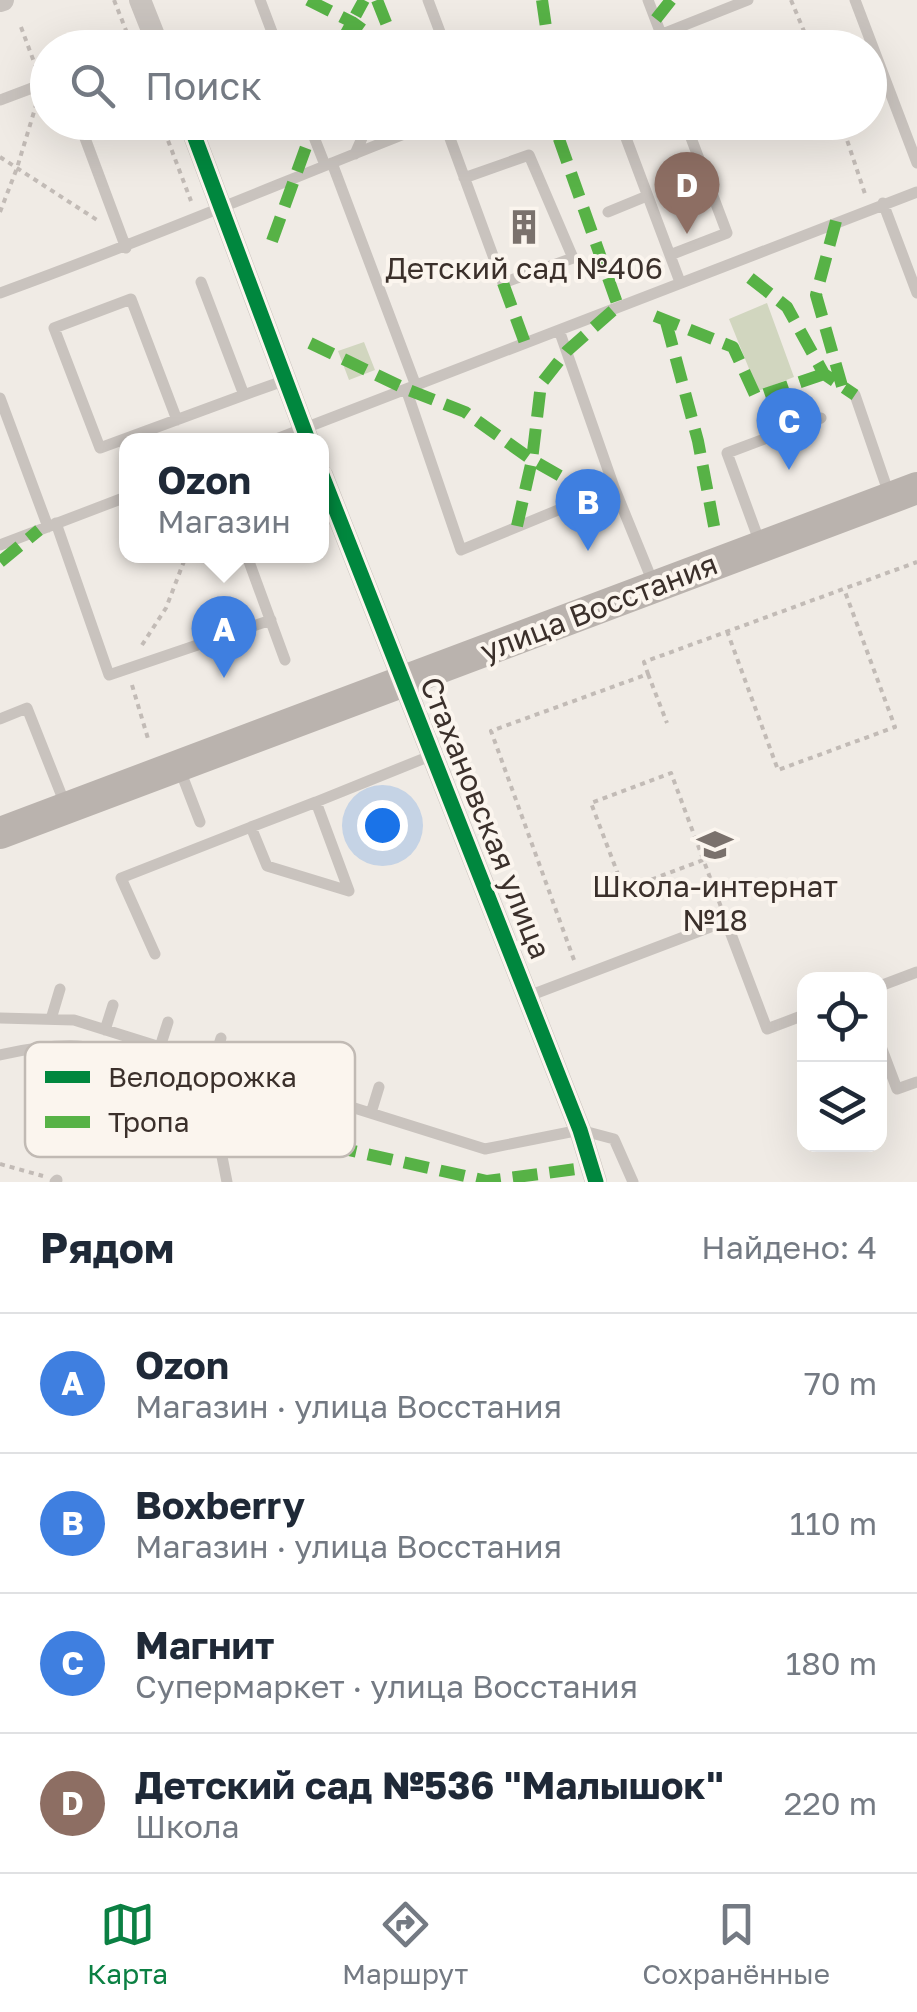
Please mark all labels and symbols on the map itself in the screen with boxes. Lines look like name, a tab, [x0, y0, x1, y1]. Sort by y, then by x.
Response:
pin: D	[654, 152, 720, 234]
building icon: Детский сад №406	[505, 208, 543, 246]
place label: Детский сад №406	[385, 250, 663, 286]
pin: C	[756, 388, 822, 470]
pin: B	[556, 468, 620, 551]
street label: улица Восстания	[475, 545, 722, 669]
pin: A	[192, 596, 256, 678]
street label: Стахановская улица	[413, 672, 559, 964]
your location	[357, 800, 408, 851]
school or university icon: Школа-интернат №18	[696, 826, 734, 864]
place label: Школа-интернат №18	[592, 868, 838, 938]
legend	[25, 1042, 355, 1157]
text: Велодорожка	[108, 1060, 297, 1093]
text: Тропа	[108, 1105, 189, 1138]

